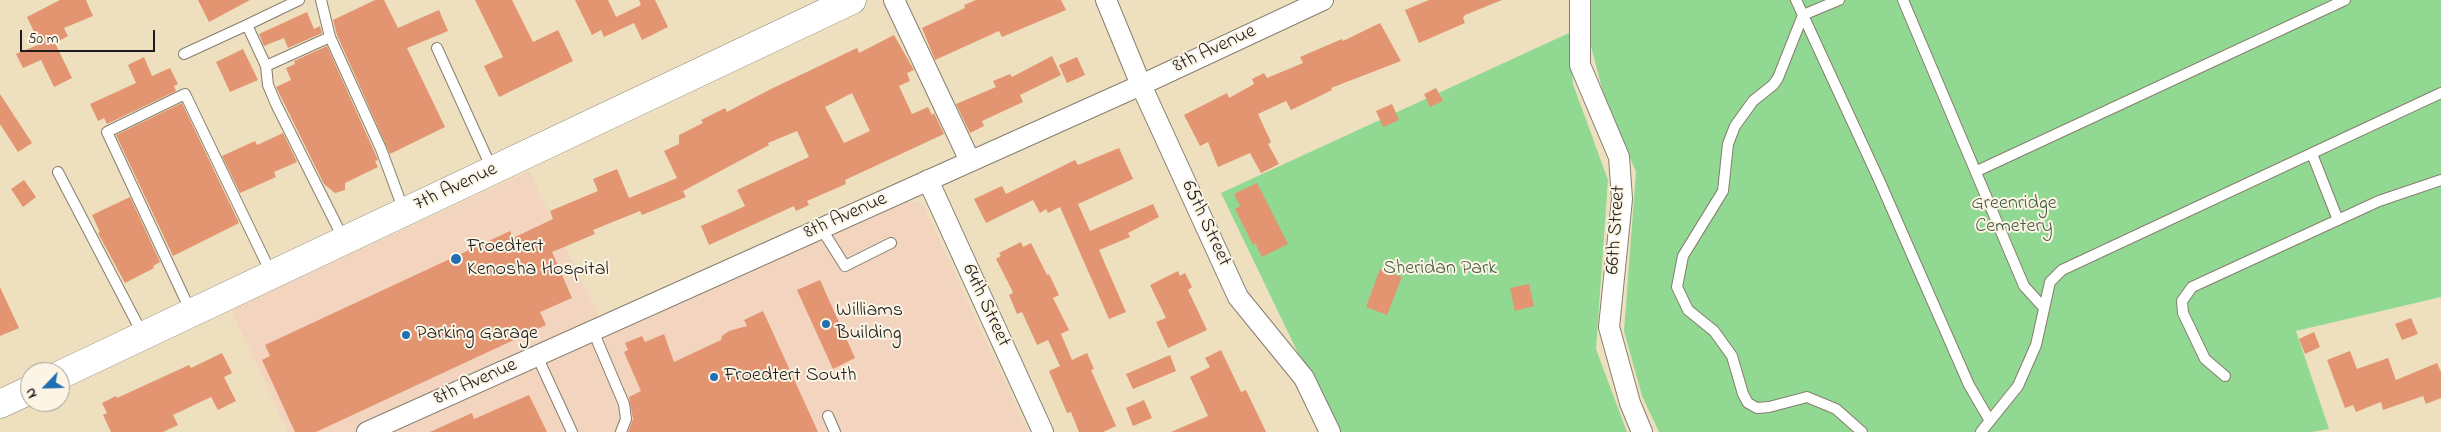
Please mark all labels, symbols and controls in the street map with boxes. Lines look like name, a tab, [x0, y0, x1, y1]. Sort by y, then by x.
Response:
scale bar	[22, 20, 158, 52]
street label: 8th Avenue	[1170, 20, 1260, 80]
text: 50 m	[28, 28, 58, 50]
street label: 7th Avenue	[410, 158, 502, 218]
street label: 65th Street	[1175, 177, 1235, 271]
street label: 66th Street	[1602, 185, 1632, 275]
street label: 8th Avenue	[801, 188, 891, 246]
park label: Greenridge Cemetery	[1971, 193, 2057, 240]
place label: Froedtert Kenosha Hospital	[467, 236, 609, 283]
marker: Froedtert Kenosha Hospital	[449, 252, 463, 266]
park label: Sheridan Park	[1383, 258, 1497, 282]
street label: 64th Street	[955, 261, 1015, 351]
place label: Williams Building	[836, 300, 903, 347]
marker: Williams Building	[820, 318, 832, 330]
place label: Parking Garage	[416, 323, 538, 347]
marker: Parking Garage	[400, 329, 412, 341]
street label: 8th Avenue	[431, 354, 521, 412]
north arrow	[20, 362, 70, 412]
place label: Froedtert South	[724, 365, 857, 389]
marker: Froedtert South	[708, 371, 720, 383]
text: N	[20, 384, 43, 401]

